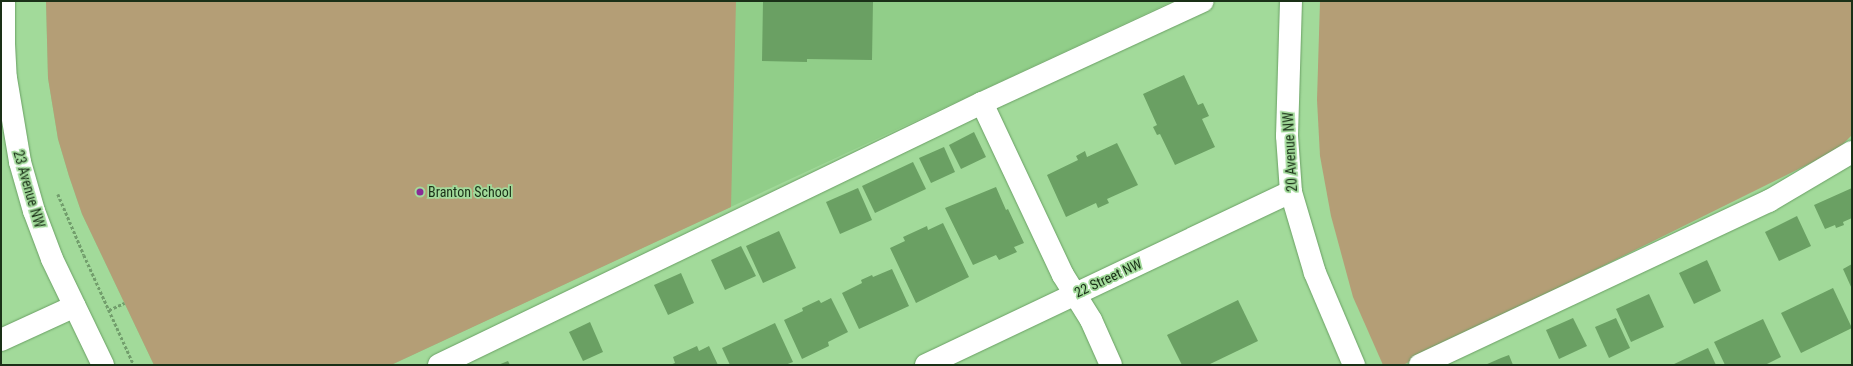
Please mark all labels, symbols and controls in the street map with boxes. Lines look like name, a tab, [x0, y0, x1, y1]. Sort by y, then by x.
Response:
street label: 20 Avenue NW	[1280, 112, 1300, 192]
street label: 23 Avenue NW	[10, 148, 48, 230]
place label: Branton School	[428, 184, 512, 200]
marker: Branton School	[415, 187, 425, 197]
street label: 22 Street NW	[1072, 255, 1144, 301]

